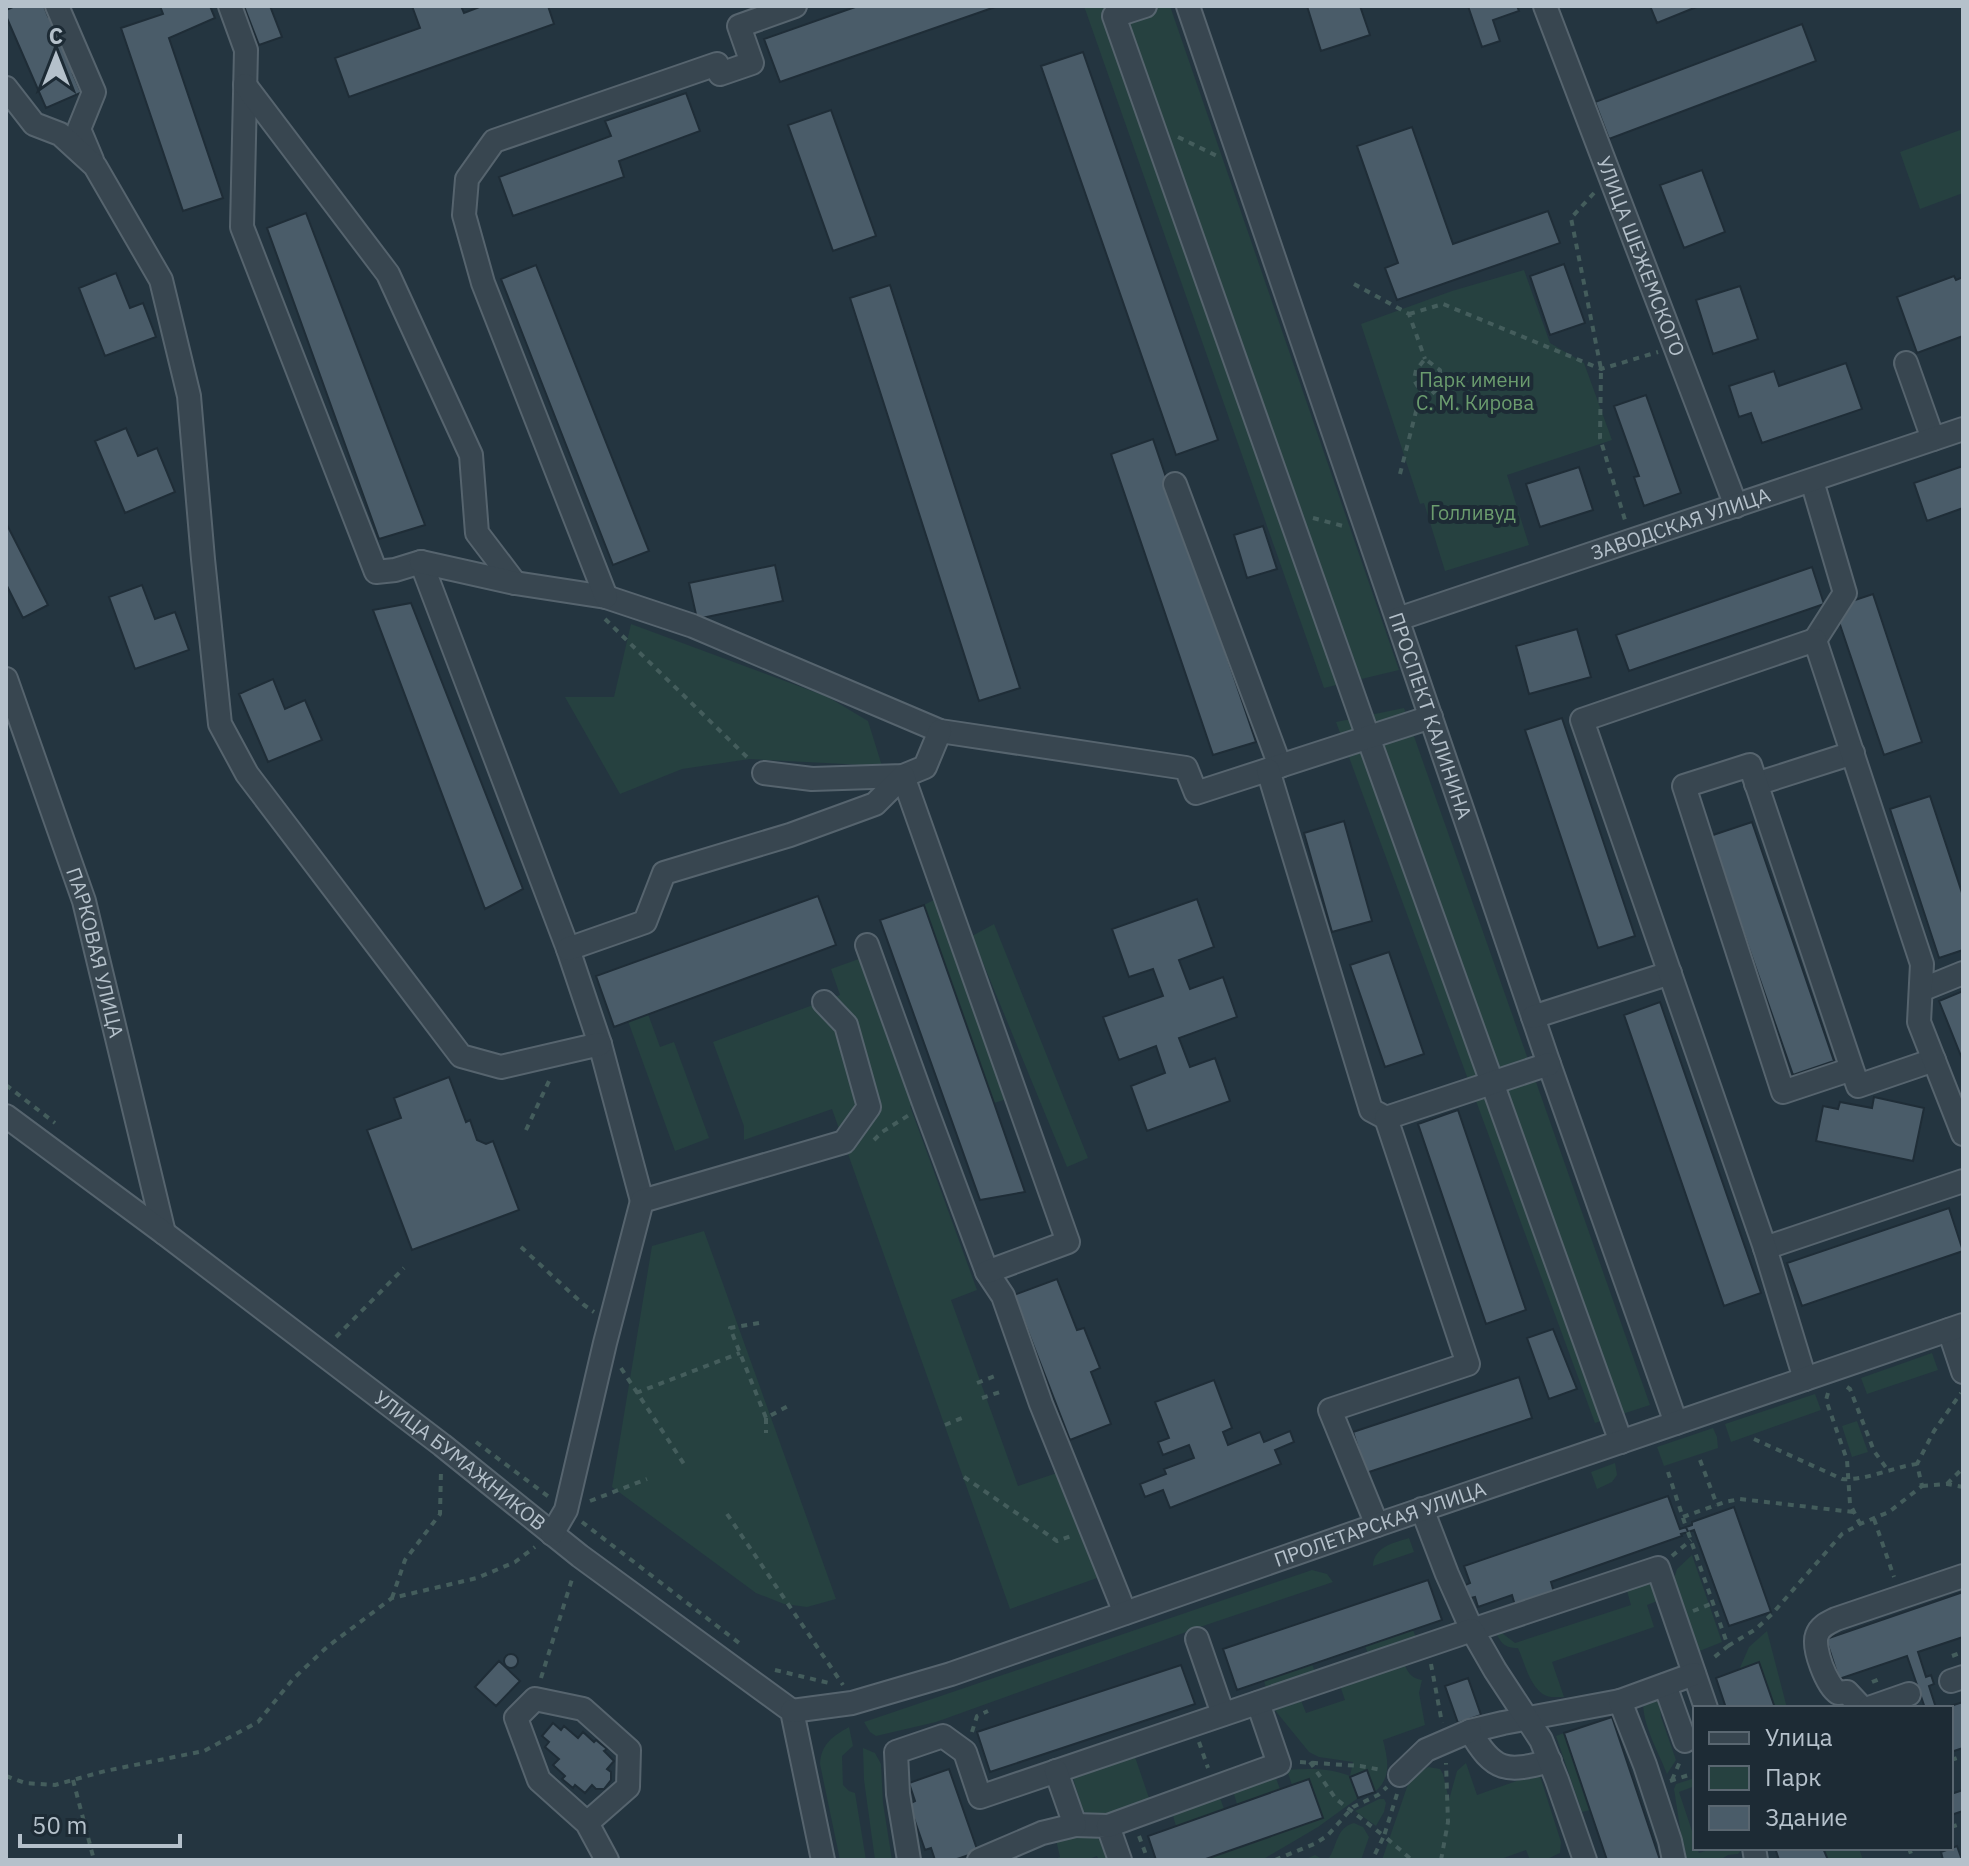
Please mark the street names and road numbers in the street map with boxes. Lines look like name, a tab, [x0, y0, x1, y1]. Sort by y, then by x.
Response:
street label: УЛИЦА ШЕЖЕМСКОГО	[1591, 152, 1692, 360]
street label: ЗАВОДСКАЯ УЛИЦА	[1587, 481, 1774, 566]
street label: ПРОСПЕКТ КАЛИНИНА	[1383, 609, 1479, 823]
street label: ПАРКОВАЯ УЛИЦА	[60, 863, 131, 1041]
street label: УЛИЦА БУМАЖНИКОВ	[369, 1384, 552, 1536]
street label: ПРОЛЕТАРСКАЯ УЛИЦА	[1270, 1475, 1489, 1573]

